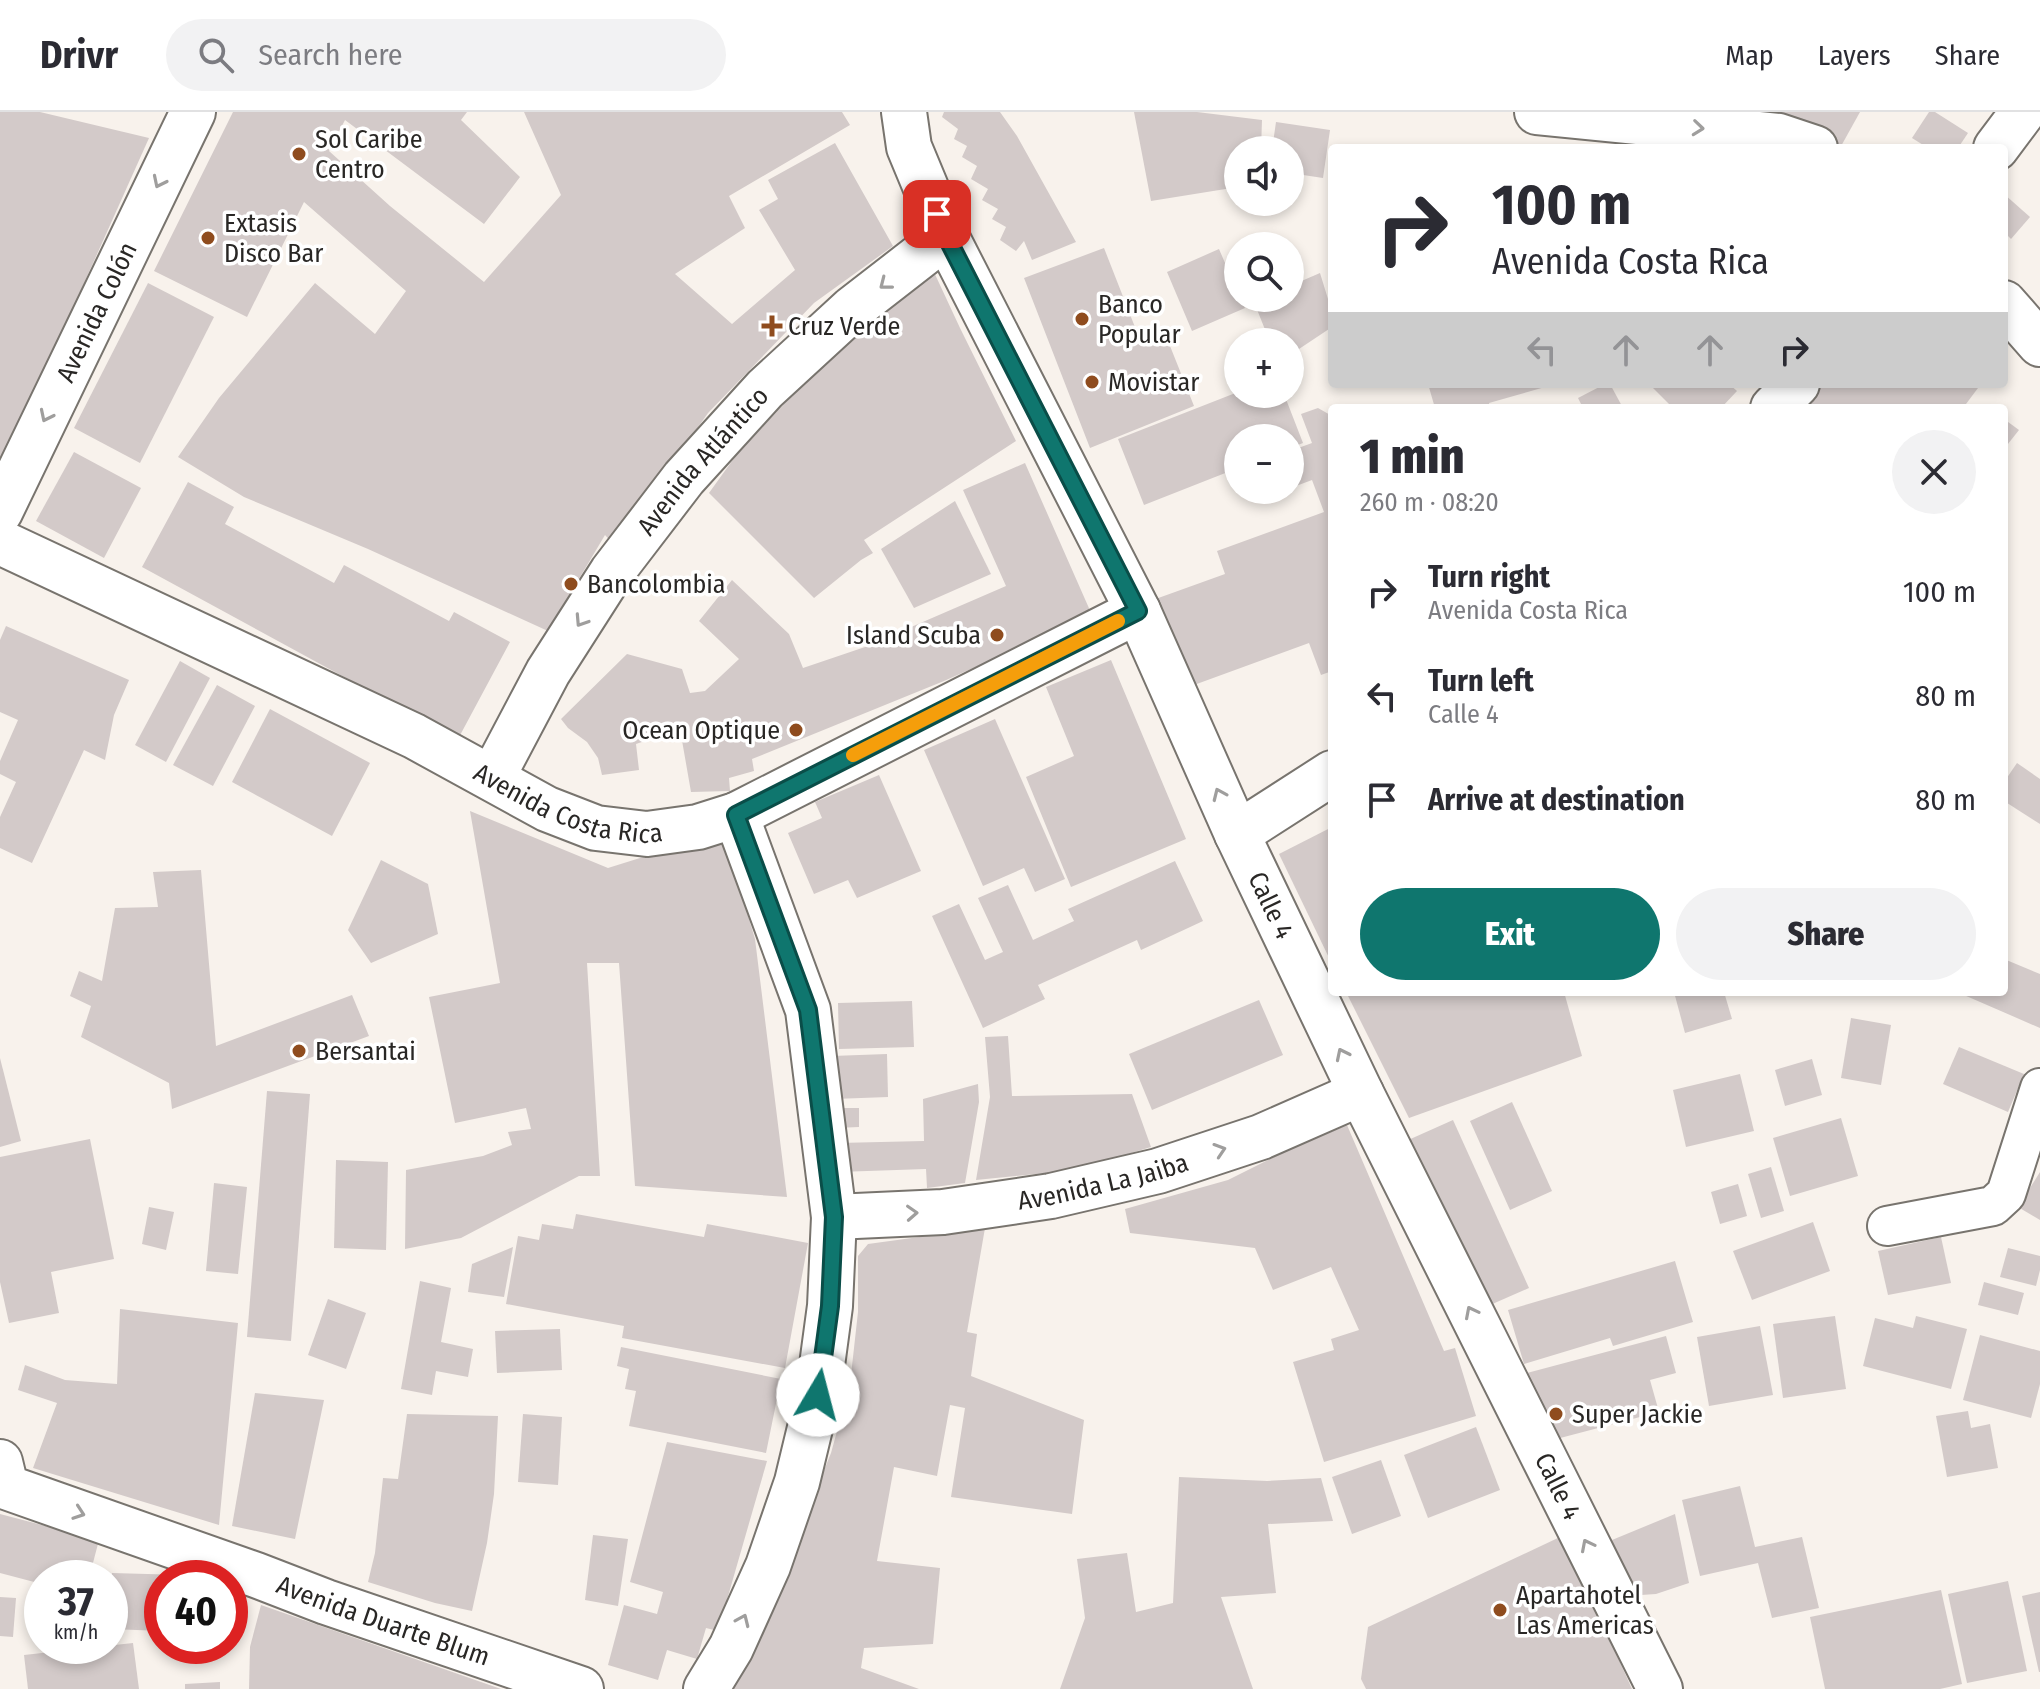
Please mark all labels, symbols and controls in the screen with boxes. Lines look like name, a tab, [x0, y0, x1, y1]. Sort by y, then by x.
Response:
search box	[166, 19, 726, 91]
text: Drivr	[40, 32, 118, 78]
icon: search	[194, 33, 238, 77]
text: Search here	[258, 37, 403, 73]
text: Map	[1725, 39, 1774, 72]
text: Layers	[1818, 39, 1891, 72]
text: Share	[1935, 39, 2000, 72]
one-way arrow	[1692, 120, 1705, 137]
place label: Sol Caribe Centro	[315, 124, 423, 185]
map controls	[1224, 136, 1304, 504]
button: sound	[1224, 136, 1304, 216]
marker: Sol Caribe Centro	[290, 145, 308, 163]
text: 100 m	[1492, 172, 1631, 239]
one-way arrow	[154, 174, 169, 189]
icon: right	[1360, 176, 1464, 280]
pin	[903, 180, 971, 248]
icon: arrive	[915, 192, 959, 236]
place label: Extasis Disco Bar	[224, 208, 323, 269]
marker: Extasis Disco Bar	[199, 229, 217, 247]
button: search	[1224, 232, 1304, 312]
street label: Avenida Colón	[50, 237, 144, 387]
text: Avenida Costa Rica	[1492, 240, 1769, 284]
one-way arrow	[879, 274, 893, 288]
place label: Banco Popular	[1098, 289, 1180, 350]
marker: Banco Popular	[1073, 310, 1091, 328]
place label: Cruz Verde	[788, 311, 900, 342]
marker: Cruz Verde	[763, 317, 781, 335]
button: +	[1224, 328, 1304, 408]
icon: left	[1520, 328, 1564, 372]
icon: ahead	[1604, 328, 1648, 372]
icon: ahead	[1688, 328, 1732, 372]
icon: right	[1772, 328, 1816, 372]
place label: Movistar	[1108, 367, 1199, 398]
marker: Movistar	[1083, 373, 1101, 391]
street label: Avenida Atlántico	[631, 381, 775, 542]
one-way arrow	[40, 408, 56, 423]
button: −	[1224, 424, 1304, 504]
text: 1 min	[1360, 428, 1464, 486]
button: close	[1892, 430, 1976, 514]
text: 260 m · 08:20	[1360, 487, 1499, 518]
text: Turn right	[1428, 559, 1550, 595]
place label: Bancolombia	[587, 569, 726, 600]
icon: right	[1360, 570, 1404, 614]
text: 100 m	[1903, 574, 1976, 610]
marker: Bancolombia	[562, 575, 580, 593]
text: Avenida Costa Rica	[1428, 595, 1628, 626]
one-way arrow	[575, 612, 590, 626]
place label: Island Scuba	[846, 620, 981, 651]
marker: Island Scuba	[988, 626, 1006, 644]
text: Turn left	[1428, 663, 1534, 699]
icon: left	[1360, 674, 1404, 718]
text: 80 m	[1915, 678, 1976, 714]
text: Calle 4	[1428, 699, 1499, 730]
place label: Ocean Optique	[622, 715, 780, 746]
marker: Ocean Optique	[787, 721, 805, 739]
street label: Avenida Costa Rica	[468, 757, 664, 850]
icon: arrive	[1360, 778, 1404, 822]
text: Arrive at destination	[1428, 782, 1685, 818]
text: 80 m	[1915, 782, 1976, 818]
one-way arrow	[1213, 788, 1229, 802]
street label: Calle 4	[1241, 867, 1300, 944]
button: Exit	[1360, 888, 1660, 980]
button: Share	[1676, 888, 1976, 980]
place label: Bersantai	[315, 1036, 416, 1067]
marker: Bersantai	[290, 1042, 308, 1060]
one-way arrow	[1336, 1048, 1352, 1063]
one-way arrow	[1212, 1144, 1226, 1160]
street label: Avenida La Jaiba	[1016, 1147, 1192, 1217]
one-way arrow	[905, 1205, 918, 1222]
one-way arrow	[1465, 1306, 1480, 1321]
position arrow	[776, 1353, 860, 1437]
place label: Super Jackie	[1572, 1399, 1703, 1430]
marker: Super Jackie	[1547, 1405, 1565, 1423]
street label: Calle 4	[1528, 1448, 1587, 1525]
one-way arrow	[72, 1503, 86, 1520]
one-way arrow	[1581, 1538, 1597, 1553]
speed limit sign: 40	[144, 1560, 248, 1664]
street label: Avenida Duarte Blum	[272, 1569, 494, 1673]
text: 37	[58, 1578, 94, 1626]
place label: Apartahotel Las Americas	[1516, 1580, 1654, 1641]
marker: Apartahotel Las Americas	[1491, 1601, 1509, 1619]
one-way arrow	[733, 1614, 749, 1629]
text: km/h	[54, 1620, 98, 1644]

